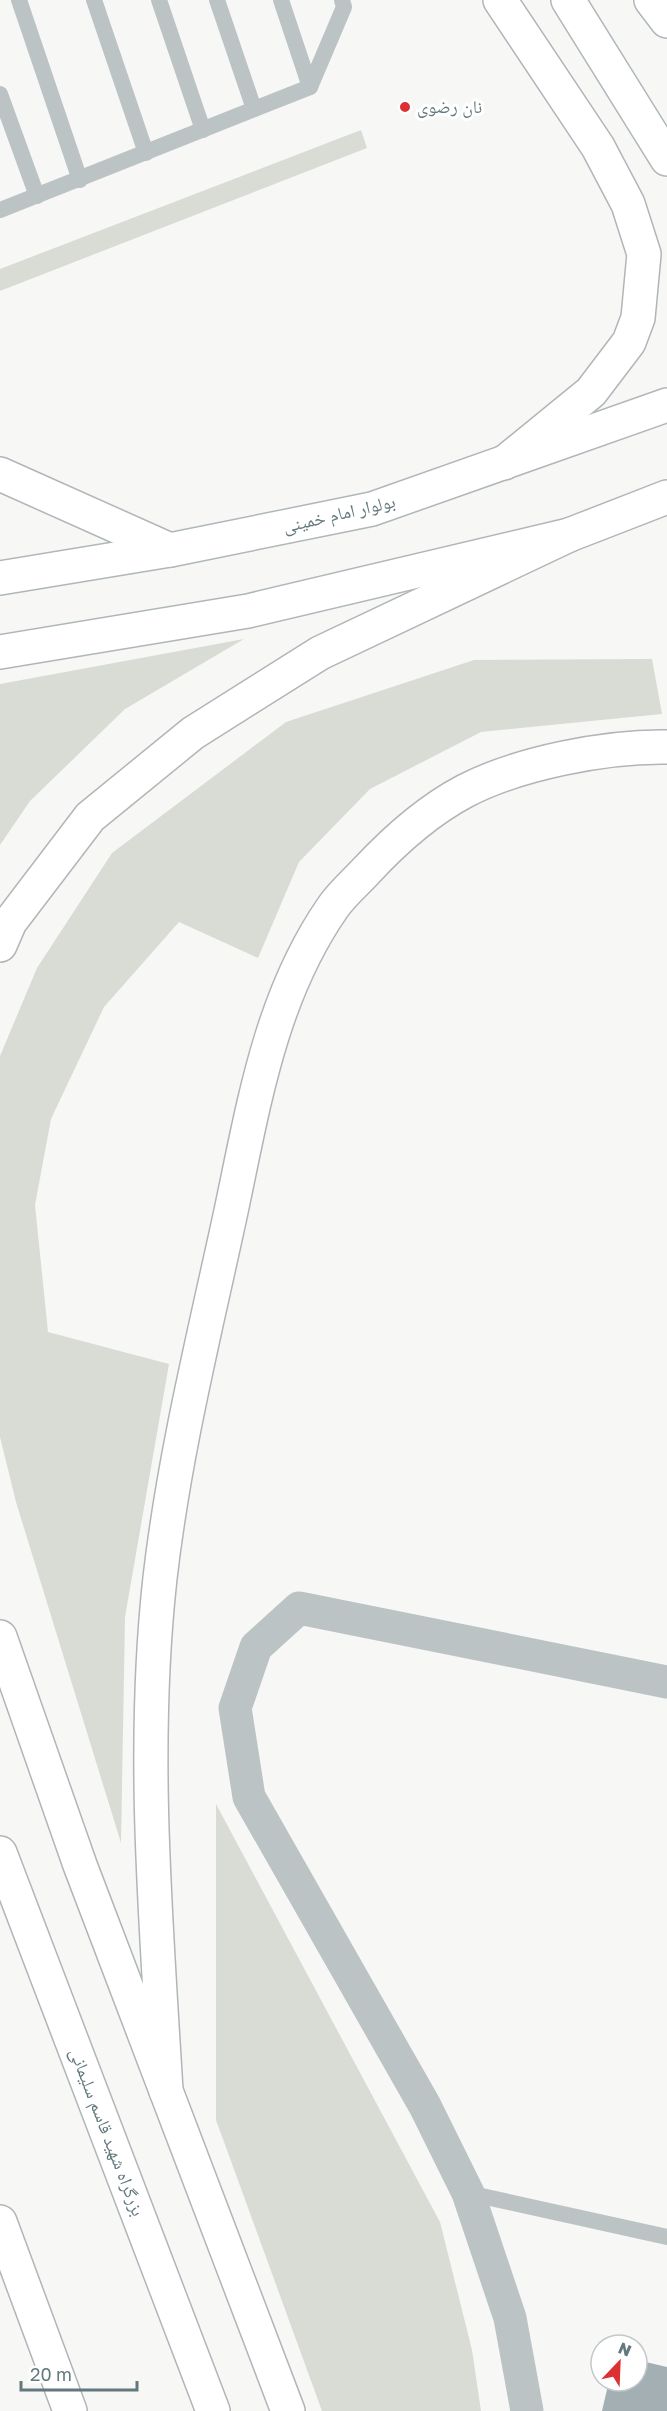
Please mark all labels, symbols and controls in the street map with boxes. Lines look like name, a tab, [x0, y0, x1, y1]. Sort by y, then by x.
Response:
place label: نان رضوی	[417, 95, 482, 118]
marker: نان رضوی	[398, 100, 412, 114]
street label: بولوار امام خمینی	[280, 489, 398, 539]
street label: بزرگراه شهید قاسم سلیمانی	[64, 2044, 150, 2220]
north arrow	[589, 2333, 649, 2393]
text: N	[615, 2338, 634, 2361]
scale bar	[21, 2354, 136, 2392]
text: 20 m	[30, 2363, 72, 2385]

